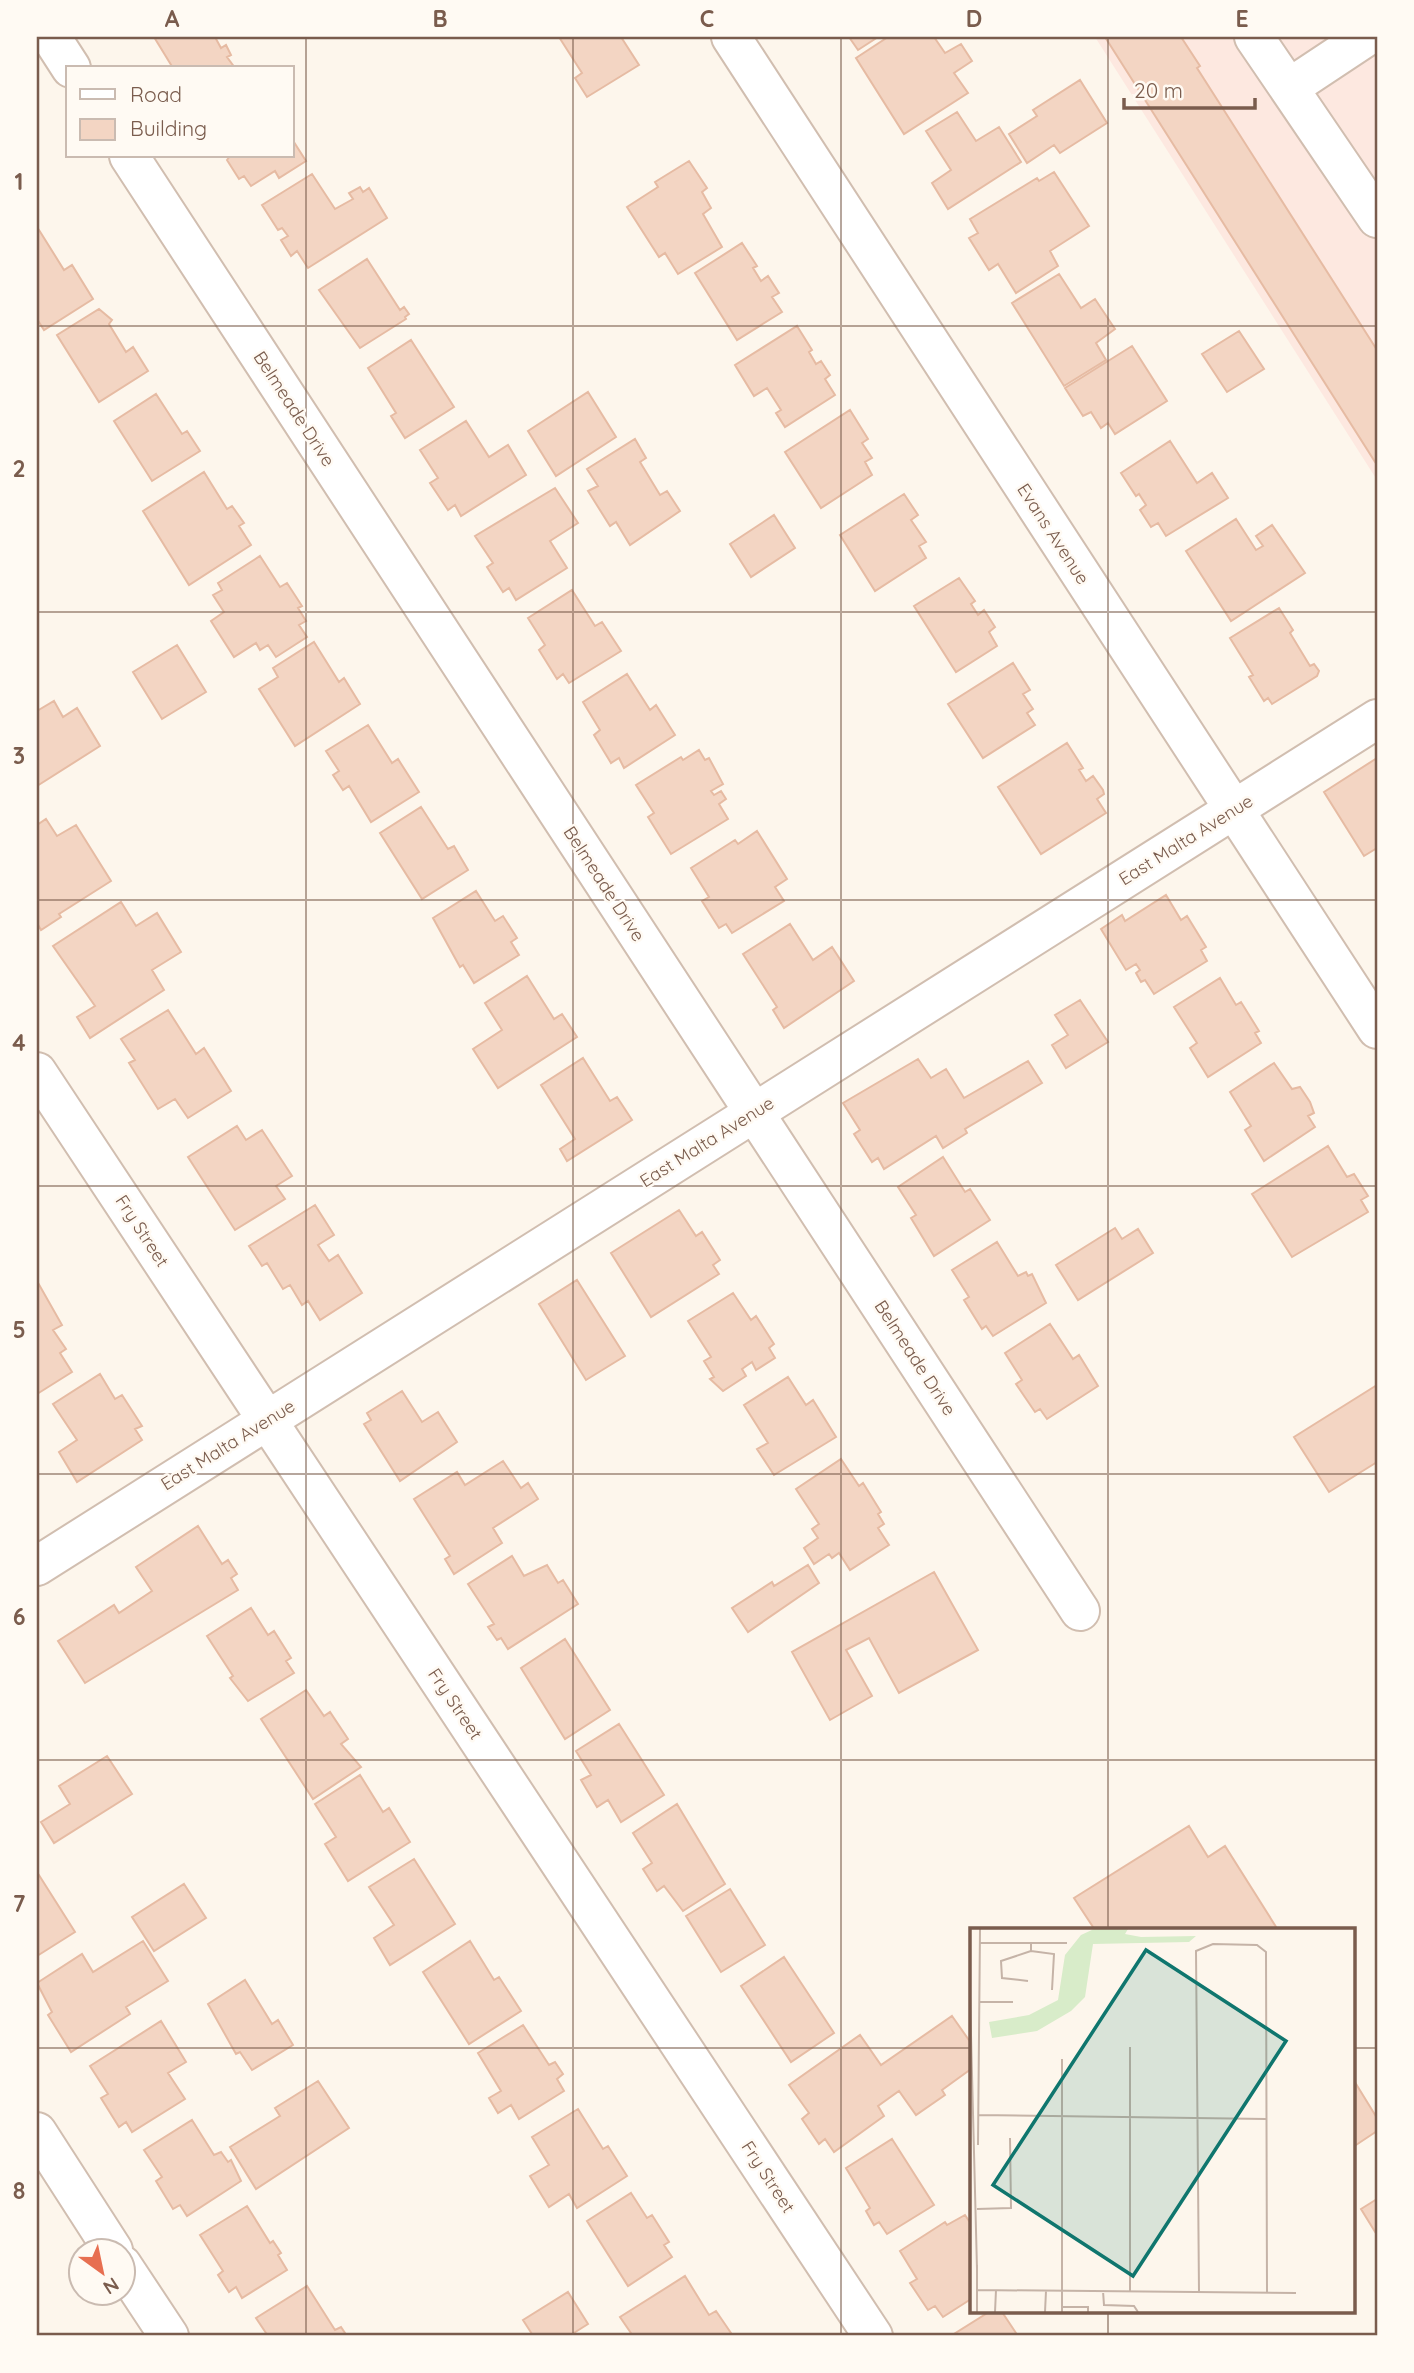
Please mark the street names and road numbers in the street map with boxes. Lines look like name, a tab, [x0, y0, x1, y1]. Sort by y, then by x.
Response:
street label: Belmeade Drive	[249, 347, 340, 471]
street label: Evans Avenue	[1012, 479, 1095, 588]
street label: East Malta Avenue	[1114, 789, 1257, 890]
street label: Belmeade Drive	[559, 822, 650, 946]
street label: East Malta Avenue	[635, 1091, 778, 1192]
street label: Fry Street	[111, 1190, 174, 1271]
street label: Belmeade Drive	[870, 1296, 961, 1420]
street label: East Malta Avenue	[156, 1394, 299, 1495]
street label: Fry Street	[423, 1664, 488, 1744]
street label: Fry Street	[737, 2136, 800, 2217]

